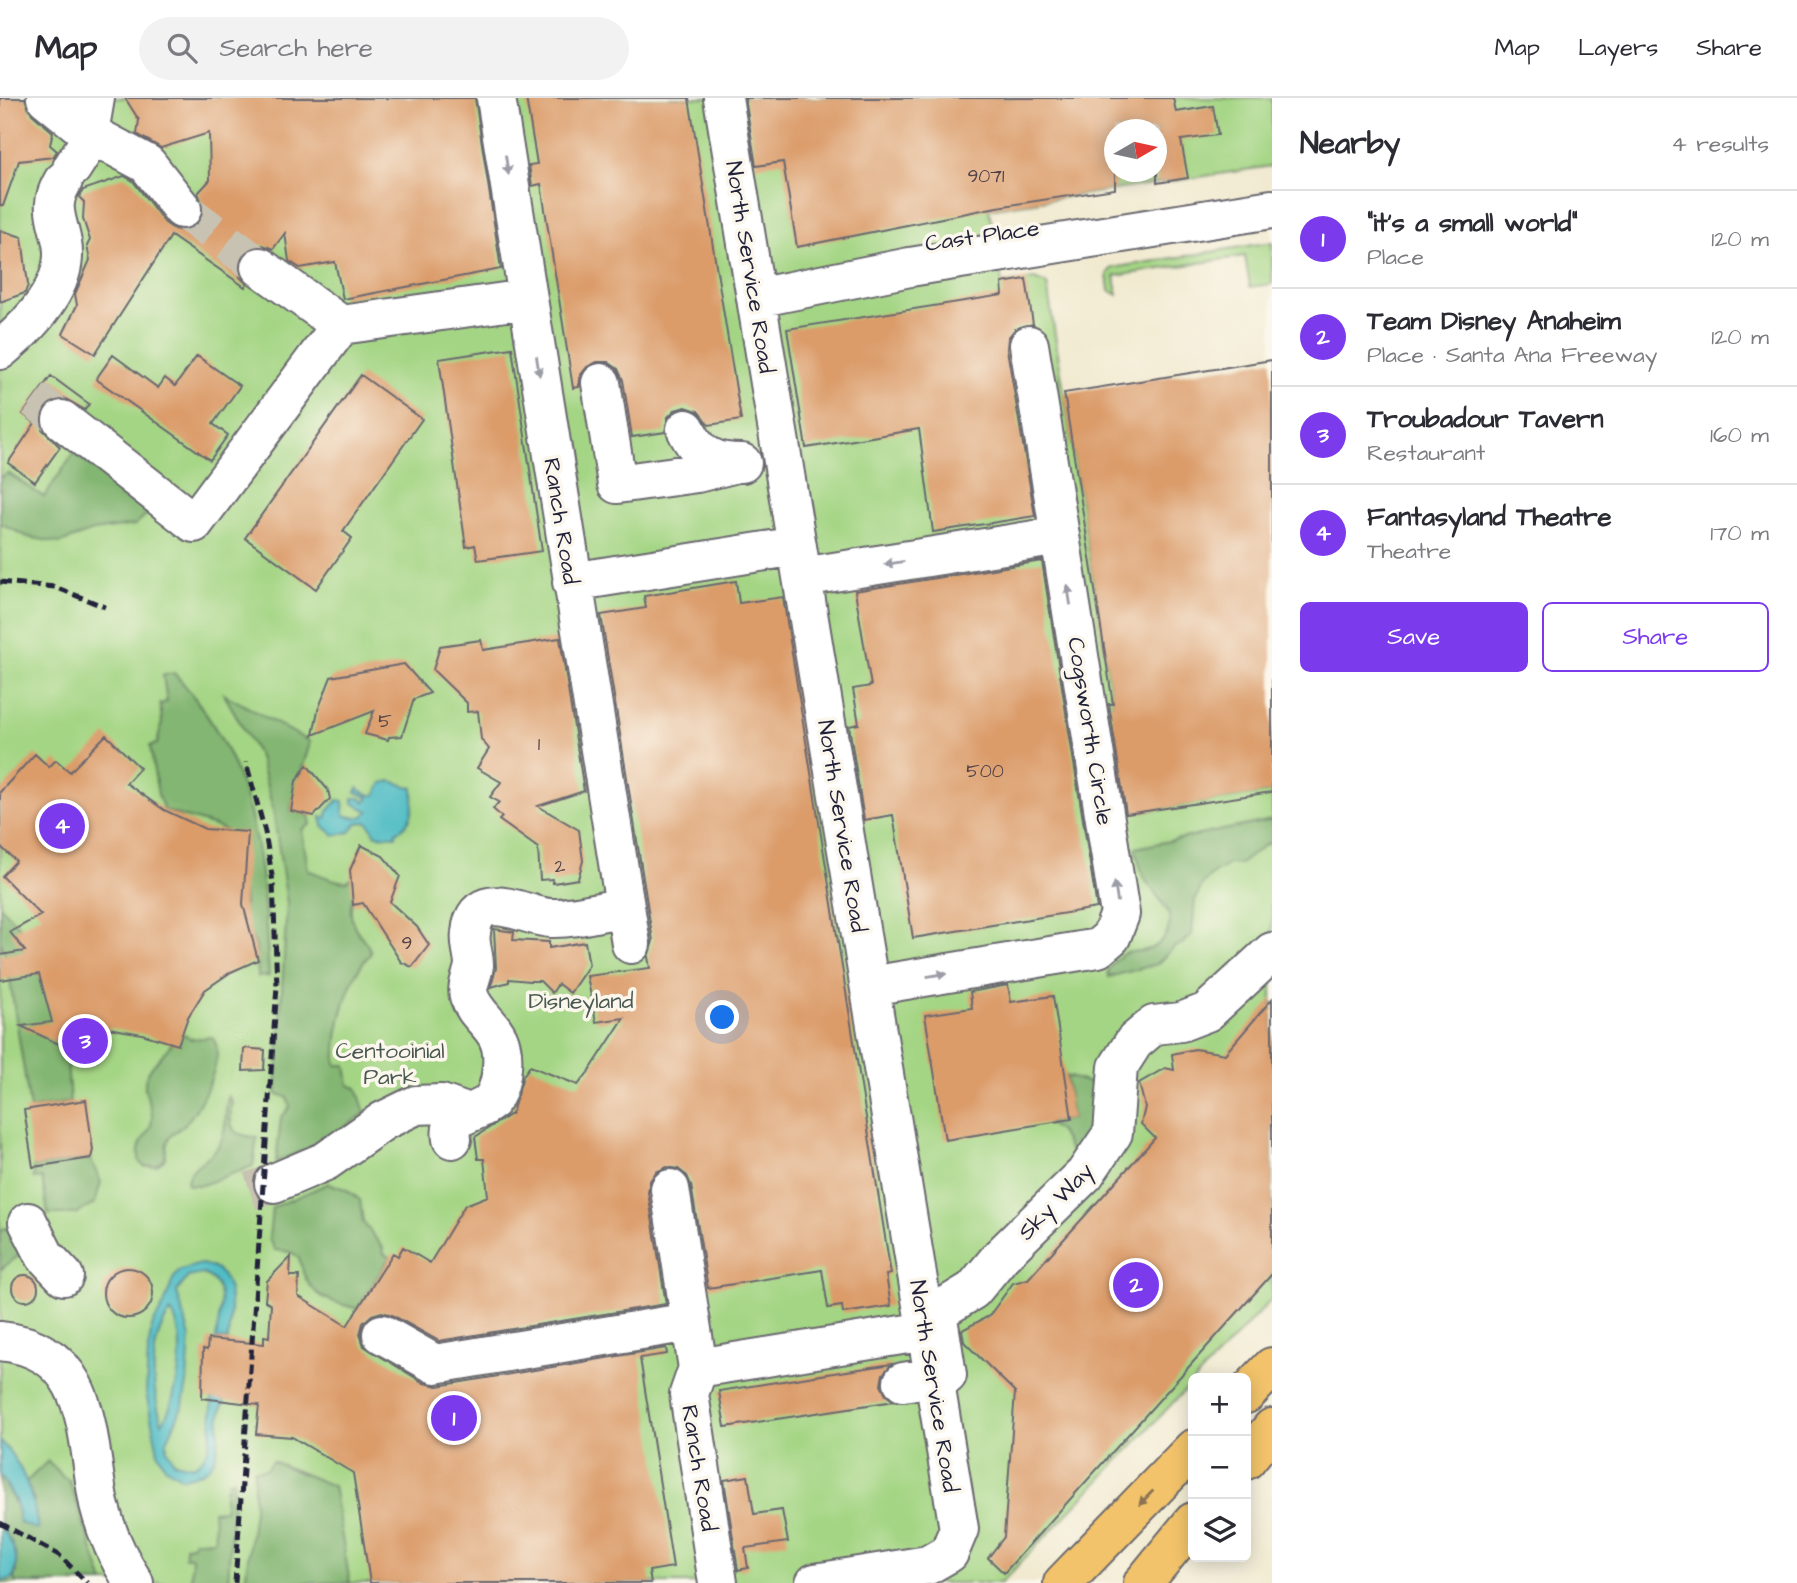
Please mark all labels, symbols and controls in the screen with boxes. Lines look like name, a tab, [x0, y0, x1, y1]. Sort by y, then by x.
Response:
search box	[139, 17, 629, 80]
text: Map	[35, 25, 97, 71]
icon: search	[163, 29, 201, 67]
text: Search here	[219, 30, 373, 66]
text: Map	[1495, 31, 1540, 65]
text: Layers	[1578, 31, 1658, 65]
text: Share	[1696, 31, 1762, 65]
north arrow	[1104, 119, 1167, 182]
text: Nearby	[1300, 123, 1400, 165]
text: 4 results	[1671, 128, 1769, 160]
one-way arrow	[501, 155, 512, 177]
street label: North Service Road	[717, 159, 783, 376]
house number: 9071	[968, 163, 1005, 190]
text: "it's a small world"	[1367, 205, 1578, 241]
street label: Cast Place	[923, 212, 1041, 260]
text: 1	[1322, 223, 1324, 255]
text: 120 m	[1711, 223, 1769, 255]
text: Place	[1367, 241, 1424, 273]
text: Team Disney Anaheim	[1367, 303, 1621, 339]
text: 2	[1316, 321, 1330, 353]
text: 120 m	[1711, 321, 1769, 353]
text: Place · Santa Ana Freeway	[1367, 339, 1657, 371]
one-way arrow	[533, 355, 544, 377]
text: Troubadour Tavern	[1367, 401, 1603, 437]
text: 3	[1317, 419, 1329, 451]
text: 160 m	[1710, 419, 1769, 451]
text: Restaurant	[1367, 437, 1485, 469]
street label: Ranch Road	[535, 456, 587, 587]
text: Fantasyland Theatre	[1367, 499, 1612, 535]
text: 4	[1315, 517, 1331, 549]
text: 170 m	[1710, 517, 1769, 549]
text: Theatre	[1367, 535, 1451, 567]
one-way arrow	[882, 558, 904, 569]
one-way arrow	[1063, 584, 1074, 606]
button: Save	[1300, 602, 1528, 672]
button: Share	[1542, 602, 1769, 672]
street label: Cogsworth Circle	[1058, 635, 1121, 828]
house number: 5	[378, 708, 392, 735]
street label: North Service Road	[809, 718, 875, 935]
house number: 1	[538, 731, 541, 758]
house number: 500	[966, 758, 1004, 785]
pin: 4	[39, 800, 85, 852]
house number: 2	[555, 853, 566, 880]
one-way arrow	[1110, 881, 1121, 903]
house number: 9	[402, 930, 412, 957]
one-way arrow	[926, 969, 948, 980]
park label: Disneyland	[528, 985, 634, 1018]
your location	[705, 1000, 739, 1034]
pin: 3	[62, 1015, 108, 1067]
park label: Centooinial Park	[335, 1035, 445, 1093]
street label: Sky Way	[1011, 1156, 1102, 1248]
pin: 2	[1113, 1259, 1159, 1311]
street label: North Service Road	[901, 1278, 967, 1495]
map controls	[1188, 1373, 1251, 1562]
button: +	[1188, 1373, 1251, 1436]
pin: 1	[431, 1392, 477, 1444]
street label: Ranch Road	[673, 1403, 725, 1534]
button: −	[1188, 1436, 1251, 1499]
one-way arrow	[1138, 1490, 1155, 1506]
button: layers	[1188, 1499, 1251, 1562]

